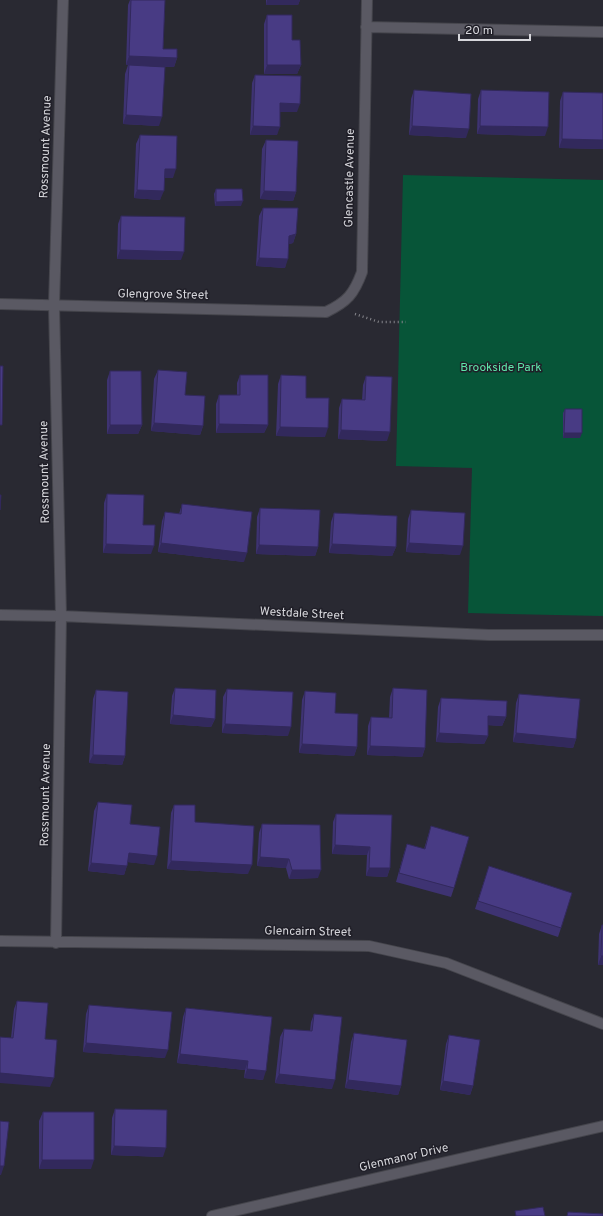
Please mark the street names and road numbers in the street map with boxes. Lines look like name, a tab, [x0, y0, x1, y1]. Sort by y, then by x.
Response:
street label: Rossmount Avenue	[36, 95, 56, 199]
street label: Glencastle Avenue	[341, 128, 359, 228]
street label: Glengrove Street	[117, 286, 209, 304]
street label: Rossmount Avenue	[36, 420, 54, 524]
street label: Westdale Street	[259, 604, 345, 624]
street label: Rossmount Avenue	[37, 743, 55, 847]
street label: Glencairn Street	[264, 923, 352, 941]
street label: Glenmanor Drive	[358, 1140, 450, 1176]

